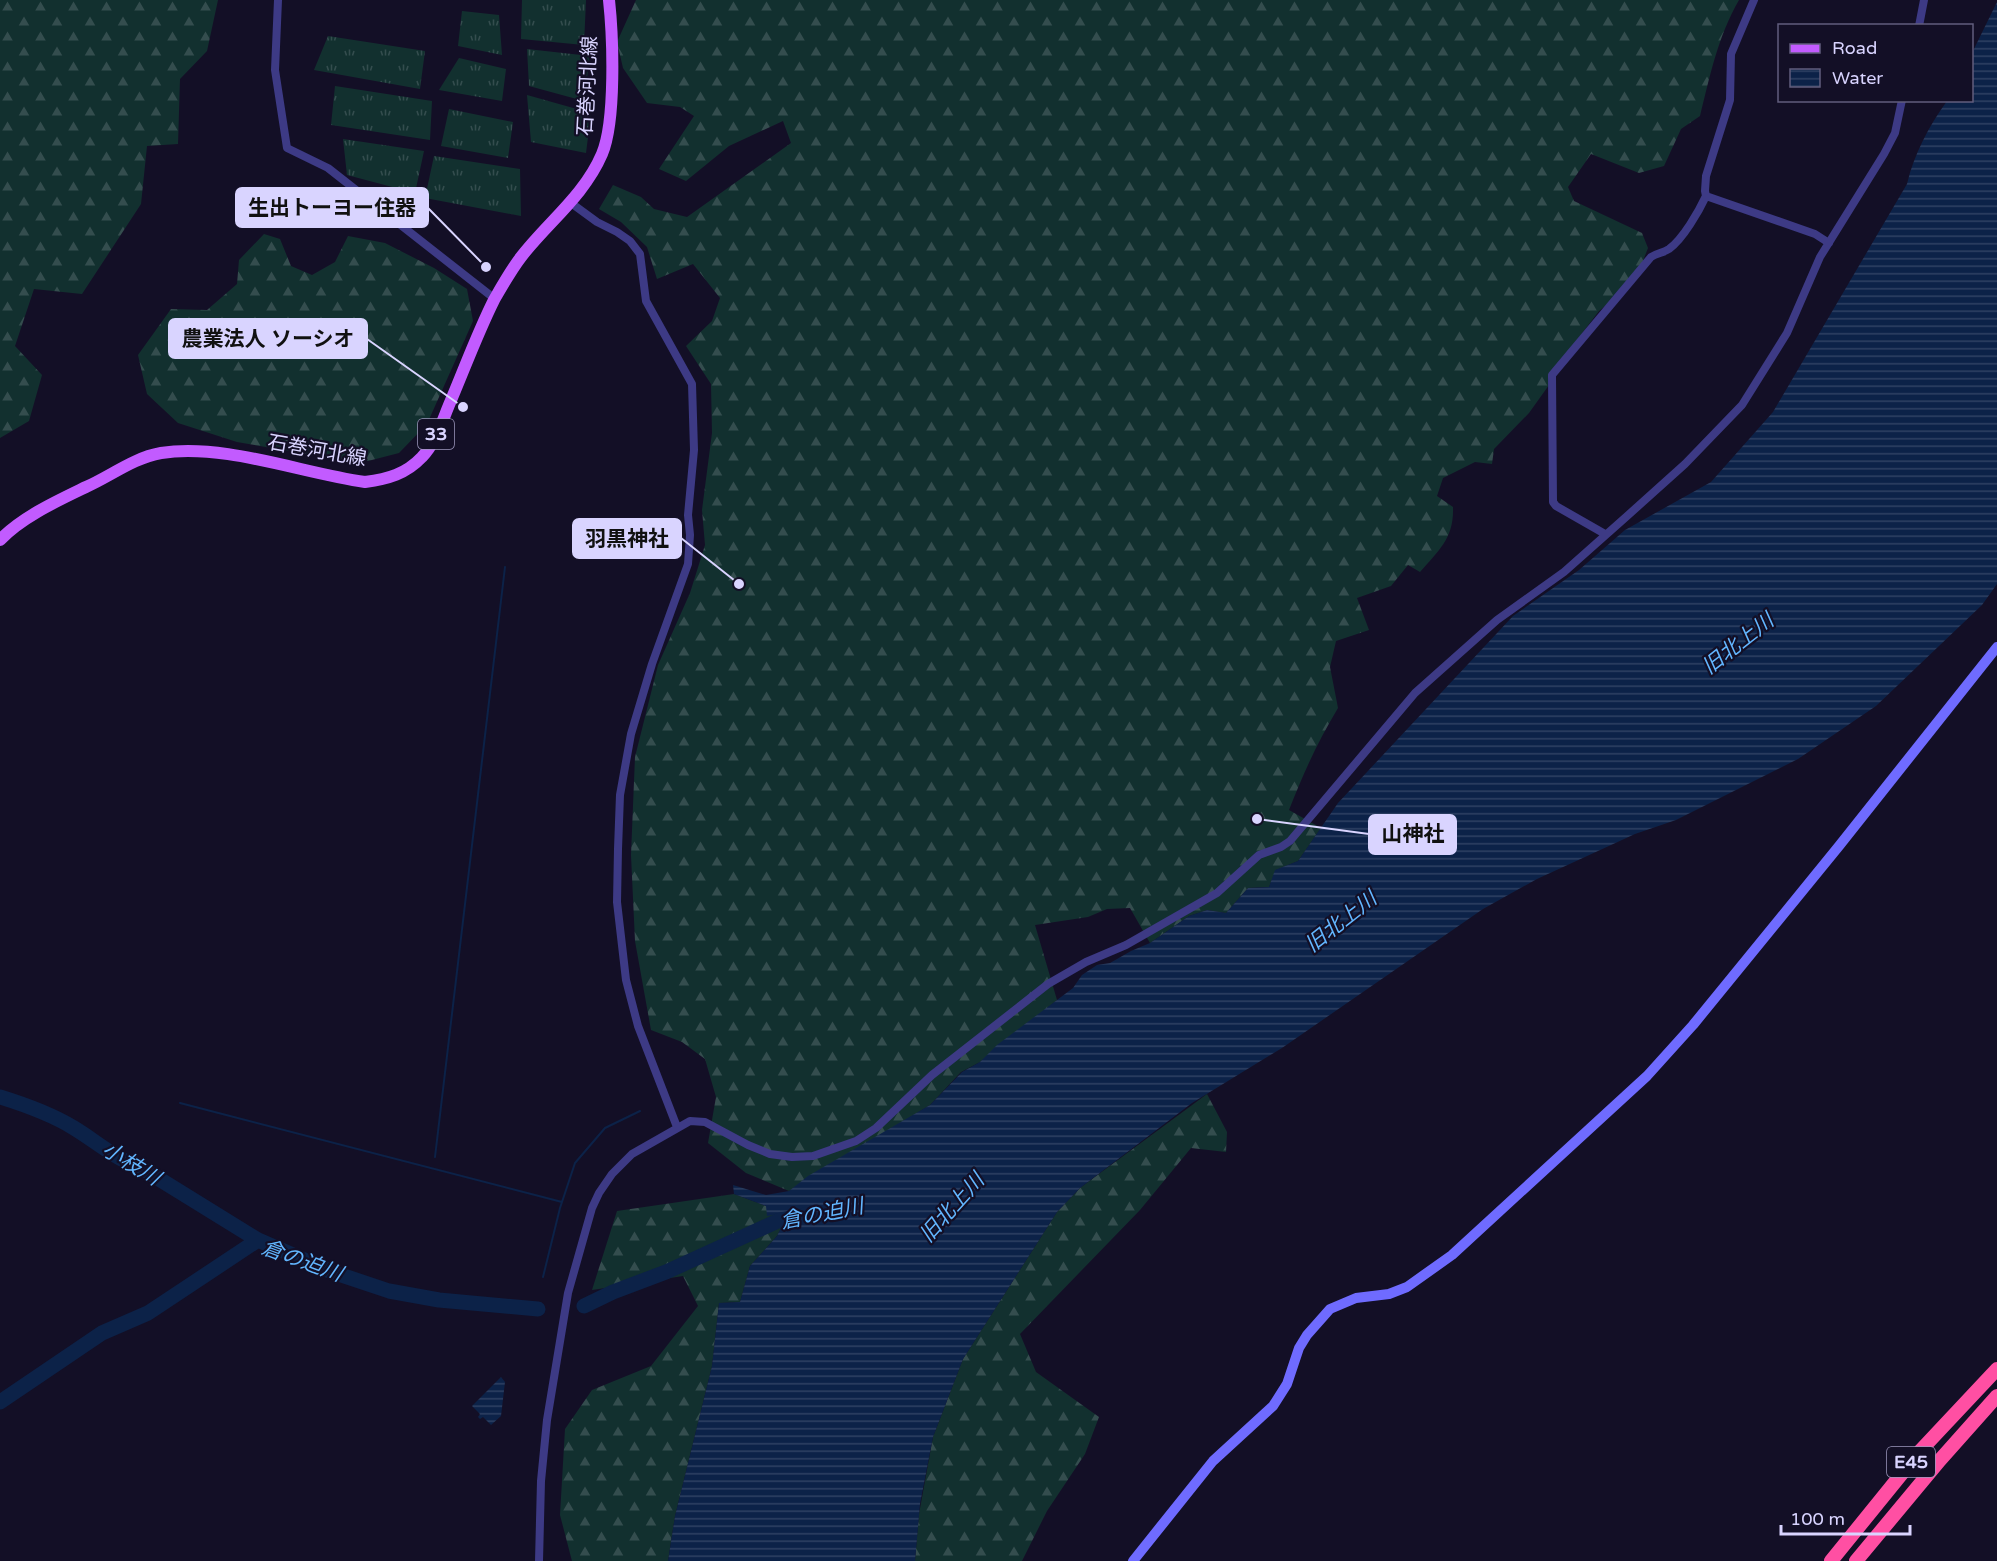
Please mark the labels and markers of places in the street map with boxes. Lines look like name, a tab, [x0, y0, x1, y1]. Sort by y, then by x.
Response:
callout: 生出トーヨー住器	[236, 188, 428, 227]
callout: 農業法人 ソーシオ	[169, 319, 367, 358]
callout: 羽黒神社	[573, 519, 681, 558]
callout: 山神社	[1369, 815, 1456, 854]

